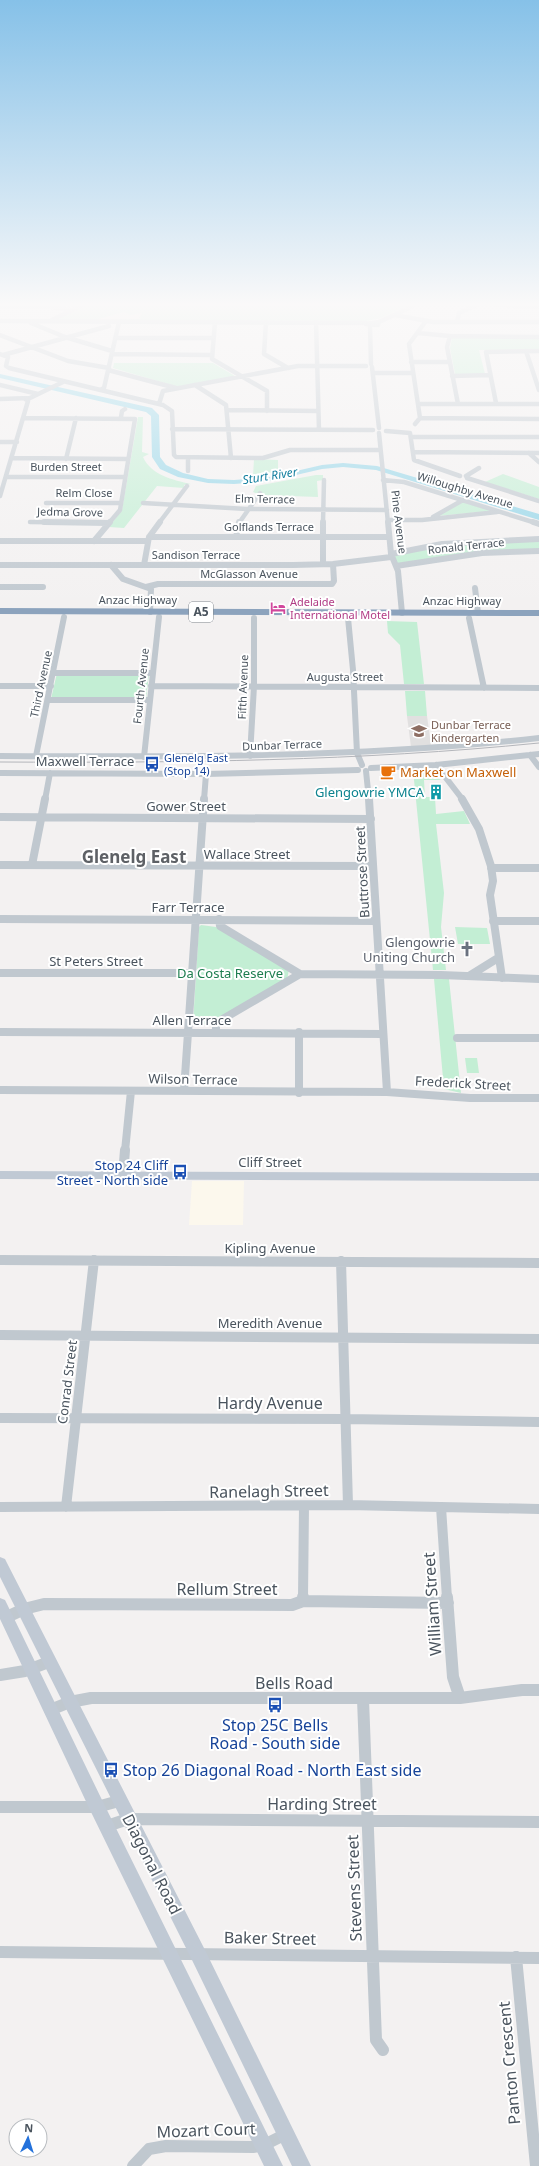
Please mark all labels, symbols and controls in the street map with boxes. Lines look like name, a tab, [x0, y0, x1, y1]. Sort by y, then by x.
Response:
street label: Burden Street	[30, 459, 102, 474]
water label: Sturt River	[241, 463, 300, 488]
street label: Willoughby Avenue	[415, 468, 515, 511]
street label: Relm Close	[56, 485, 112, 500]
street label: Pine Avenue	[388, 489, 411, 555]
street label: Elm Terrace	[235, 490, 295, 507]
street label: Jedma Grove	[36, 503, 103, 520]
street label: Golflands Terrace	[224, 519, 314, 534]
street label: Ronald Terrace	[427, 534, 505, 557]
street label: Sandison Terrace	[152, 547, 240, 562]
street label: McGlasson Avenue	[200, 566, 298, 581]
street label: Anzac Highway	[99, 592, 178, 607]
street label: Anzac Highway	[423, 593, 502, 608]
place label: Adelaide International Motel	[290, 594, 390, 622]
hotel icon: Adelaide International Motel	[269, 599, 287, 617]
road number: A5	[189, 602, 213, 622]
street label: Fourth Avenue	[129, 647, 152, 725]
street label: Third Avenue	[26, 649, 55, 719]
street label: Fifth Avenue	[234, 654, 251, 720]
street label: Augusta Street	[307, 669, 383, 684]
place label: Dunbar Terrace Kindergarten	[431, 717, 511, 745]
school or university icon: Dunbar Terrace Kindergarten	[410, 722, 428, 740]
street label: Dunbar Terrace	[242, 736, 322, 753]
place label: Glenelg East (Stop 14)	[164, 750, 228, 778]
street label: Maxwell Terrace	[36, 752, 134, 770]
bus stop icon: Glenelg East (Stop 14)	[143, 755, 161, 773]
cafe icon: Market on Maxwell	[379, 763, 397, 781]
place label: Market on Maxwell	[400, 763, 516, 781]
place label: Glengowrie YMCA	[315, 783, 425, 801]
building icon: Glengowrie YMCA	[427, 783, 445, 801]
street label: Gower Street	[146, 797, 226, 815]
street label: Buttrose Street	[351, 825, 373, 918]
district label: Glenelg East	[82, 845, 186, 868]
street label: Wallace Street	[204, 845, 290, 863]
street label: Farr Terrace	[151, 898, 225, 916]
place label: Glengowrie Uniting Church	[363, 933, 455, 966]
church icon: Glengowrie Uniting Church	[458, 940, 476, 958]
street label: St Peters Street	[49, 952, 143, 970]
park label: Da Costa Reserve	[177, 964, 283, 982]
street label: Allen Terrace	[153, 1011, 231, 1029]
street label: Wilson Terrace	[148, 1069, 238, 1089]
street label: Frederick Street	[415, 1071, 512, 1095]
street label: Cliff Street	[238, 1153, 302, 1171]
place label: Stop 24 Cliff Street - North side	[57, 1156, 169, 1189]
bus stop icon: Stop 24 Cliff Street - North side	[171, 1163, 189, 1181]
street label: Kipling Avenue	[224, 1239, 316, 1257]
street label: Meredith Avenue	[218, 1314, 322, 1332]
street label: Conrad Street	[53, 1339, 81, 1425]
street label: Hardy Avenue	[217, 1392, 323, 1414]
street label: Ranelagh Street	[209, 1479, 329, 1503]
street label: William Street	[417, 1551, 447, 1657]
street label: Rellum Street	[177, 1578, 278, 1600]
street label: Bells Road	[255, 1672, 333, 1694]
bus stop icon: Stop 25C Bells Road - South side	[266, 1696, 284, 1714]
place label: Stop 25C Bells Road - South side	[210, 1714, 340, 1754]
place label: Stop 26 Diagonal Road - North East side	[123, 1759, 421, 1781]
bus stop icon: Stop 26 Diagonal Road - North East side	[102, 1761, 120, 1779]
street label: Harding Street	[267, 1793, 377, 1815]
street label: Diagonal Road	[117, 1810, 187, 1918]
street label: Stevens Street	[341, 1834, 367, 1942]
street label: Baker Street	[224, 1926, 317, 1950]
street label: Panton Crescent	[493, 2000, 525, 2125]
street label: Mozart Court	[156, 2117, 256, 2143]
north arrow	[8, 2118, 48, 2158]
text: N	[24, 2120, 34, 2135]

